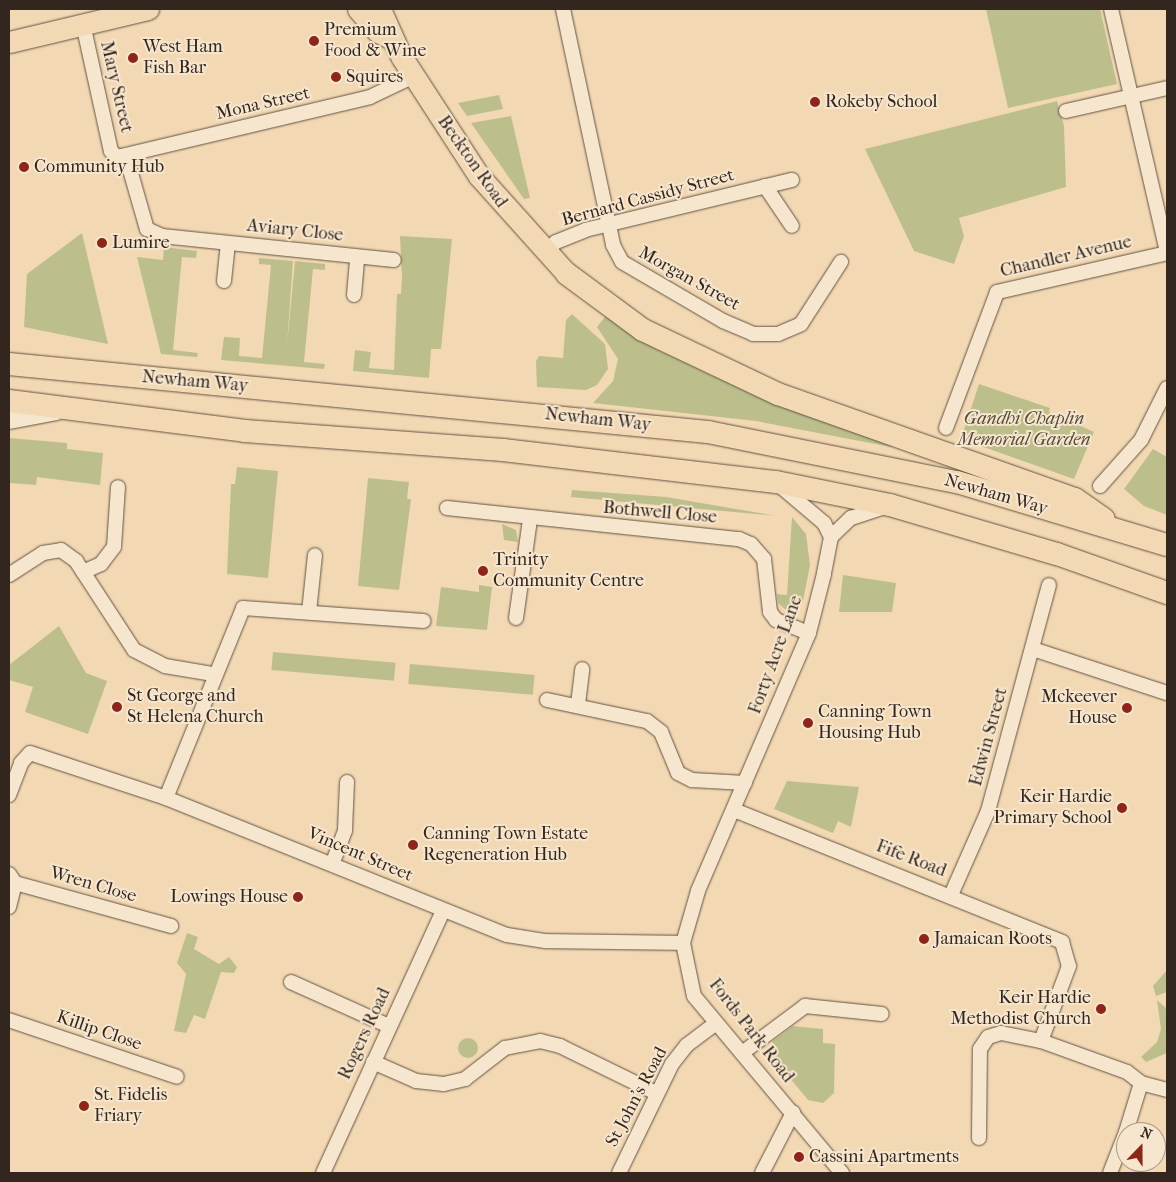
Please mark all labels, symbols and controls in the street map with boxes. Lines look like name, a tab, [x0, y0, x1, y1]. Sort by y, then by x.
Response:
place label: Premium Food & Wine	[324, 20, 426, 62]
marker: Premium Food & Wine	[308, 35, 320, 47]
place label: West Ham Fish Bar	[143, 37, 223, 80]
street label: Mary Street	[95, 39, 137, 135]
marker: West Ham Fish Bar	[127, 52, 139, 64]
place label: Squires	[346, 66, 403, 88]
marker: Squires	[330, 71, 342, 83]
street label: Mona Street	[214, 83, 312, 125]
place label: Rokeby School	[825, 91, 937, 113]
marker: Rokeby School	[809, 96, 821, 108]
street label: Beckton Road	[432, 112, 512, 212]
place label: Community Hub	[34, 156, 164, 178]
marker: Community Hub	[18, 161, 30, 173]
street label: Bernard Cassidy Street	[559, 165, 737, 231]
street label: Aviary Close	[246, 215, 344, 247]
street label: Chandler Avenue	[998, 231, 1134, 283]
place label: Lumire	[112, 232, 170, 254]
marker: Lumire	[96, 237, 108, 249]
street label: Morgan Street	[635, 242, 743, 316]
street label: Newham Way	[141, 367, 249, 397]
street label: Newham Way	[544, 404, 652, 436]
park label: Gandhi Chaplin Memorial Garden	[957, 409, 1091, 452]
street label: Newham Way	[942, 470, 1050, 520]
street label: Bothwell Close	[602, 497, 718, 529]
place label: Trinity Community Centre	[493, 550, 644, 592]
marker: Trinity Community Centre	[477, 565, 489, 577]
street label: Forty Acre Lane	[745, 593, 807, 717]
street label: Edwin Street	[965, 685, 1013, 789]
place label: St George and St Helena Church	[127, 686, 264, 729]
place label: Mckeever House	[1041, 687, 1117, 730]
marker: St George and St Helena Church	[111, 701, 123, 713]
place label: Canning Town Housing Hub	[818, 702, 932, 744]
marker: Mckeever House	[1121, 702, 1133, 714]
marker: Canning Town Housing Hub	[802, 717, 814, 729]
place label: Keir Hardie Primary School	[994, 787, 1112, 830]
marker: Keir Hardie Primary School	[1116, 802, 1128, 814]
street label: Vincent Street	[304, 823, 416, 887]
place label: Canning Town Estate Regeneration Hub	[423, 824, 588, 866]
street label: Fife Road	[873, 836, 949, 882]
marker: Canning Town Estate Regeneration Hub	[407, 839, 419, 851]
street label: Wren Close	[47, 862, 139, 908]
place label: Lowings House	[170, 886, 288, 908]
marker: Lowings House	[292, 891, 304, 903]
place label: Jamaican Roots	[934, 928, 1052, 950]
marker: Jamaican Roots	[918, 933, 930, 945]
street label: Fords Park Road	[704, 975, 798, 1087]
street label: Rogers Road	[334, 985, 396, 1083]
place label: Keir Hardie Methodist Church	[950, 988, 1091, 1030]
marker: Keir Hardie Methodist Church	[1095, 1003, 1107, 1015]
street label: Killip Close	[53, 1006, 145, 1056]
street label: St John's Road	[602, 1043, 672, 1151]
place label: St. Fidelis Friary	[94, 1085, 167, 1128]
marker: St. Fidelis Friary	[78, 1100, 90, 1112]
north arrow	[1116, 1122, 1166, 1172]
text: N	[1138, 1124, 1155, 1143]
place label: Cassini Apartments	[809, 1146, 959, 1168]
marker: Cassini Apartments	[793, 1151, 805, 1163]

